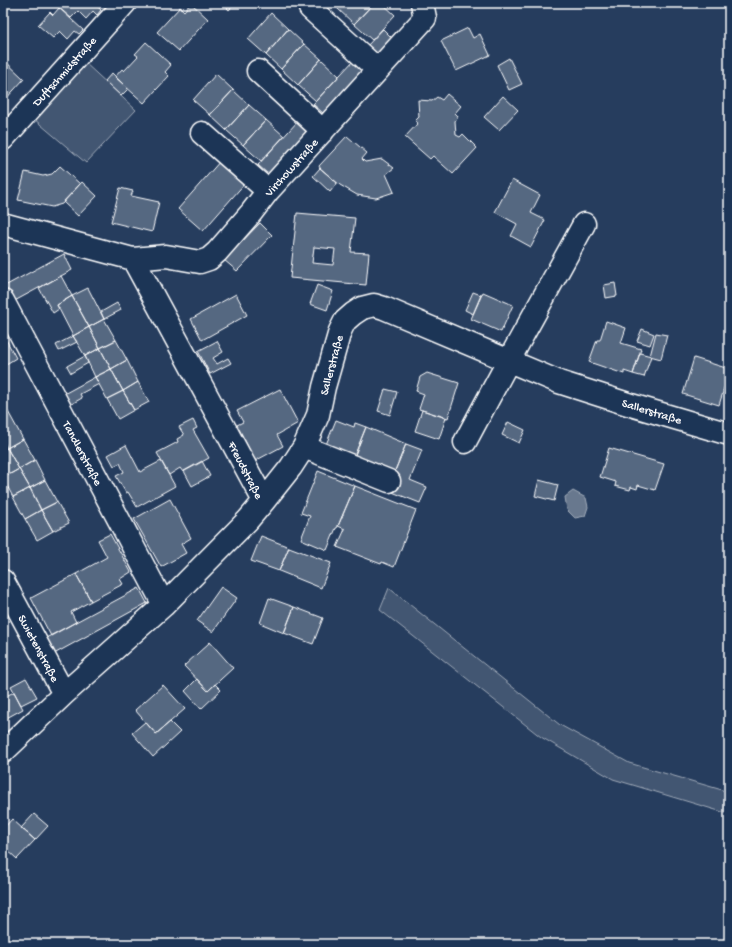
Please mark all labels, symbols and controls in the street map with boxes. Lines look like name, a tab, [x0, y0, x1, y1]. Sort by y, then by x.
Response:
street label: Duftschmidstraße	[30, 34, 101, 111]
street label: Virchowstraße	[262, 136, 323, 201]
street label: Sallerstraße	[318, 333, 348, 397]
street label: Sallerstraße	[620, 397, 684, 429]
street label: Tandlerstraße	[58, 419, 104, 489]
street label: Freudstraße	[223, 439, 265, 503]
street label: Swietenstraße	[14, 613, 61, 686]

